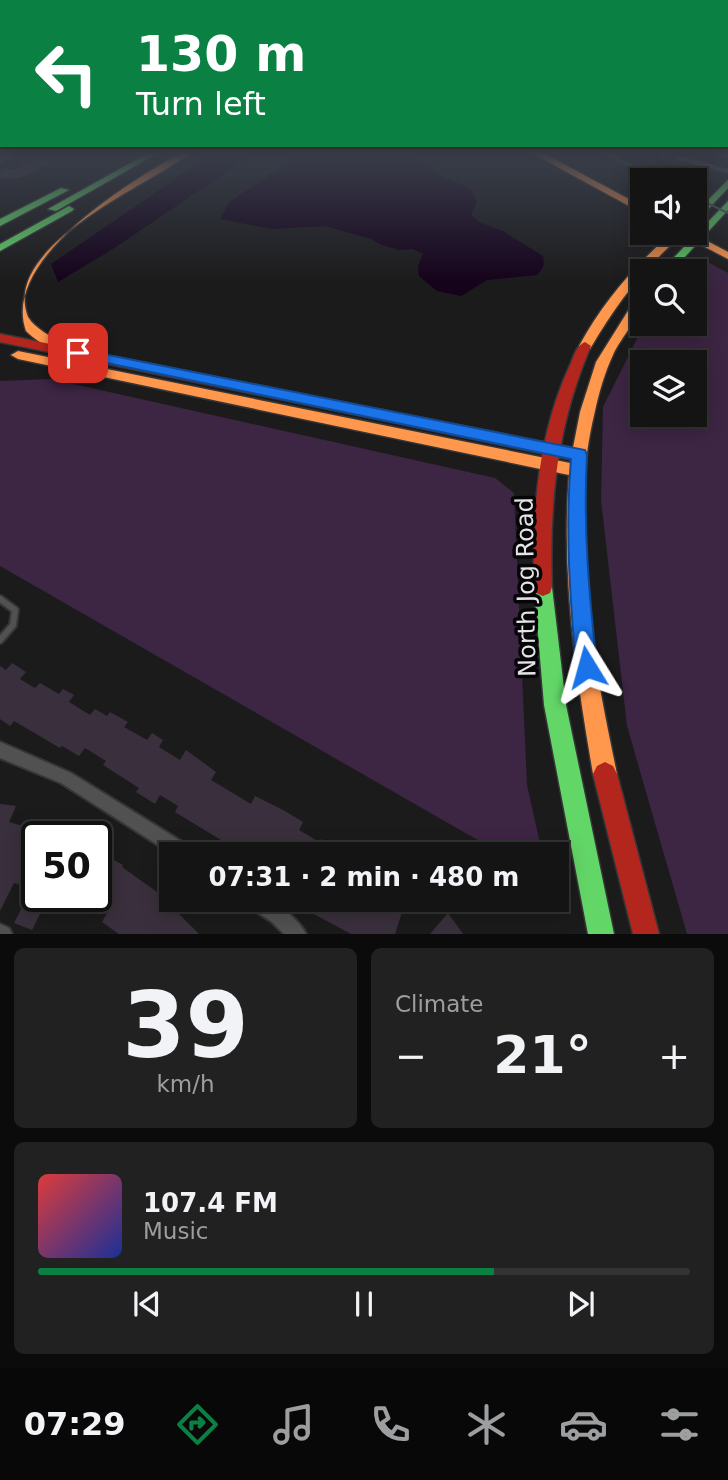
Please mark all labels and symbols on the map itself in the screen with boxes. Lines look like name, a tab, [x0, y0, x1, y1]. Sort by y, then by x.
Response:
pin	[48, 323, 108, 383]
street label: North Jog Road	[510, 497, 542, 677]
position arrow	[550, 630, 624, 704]
speed limit sign: 50	[21, 821, 112, 912]

